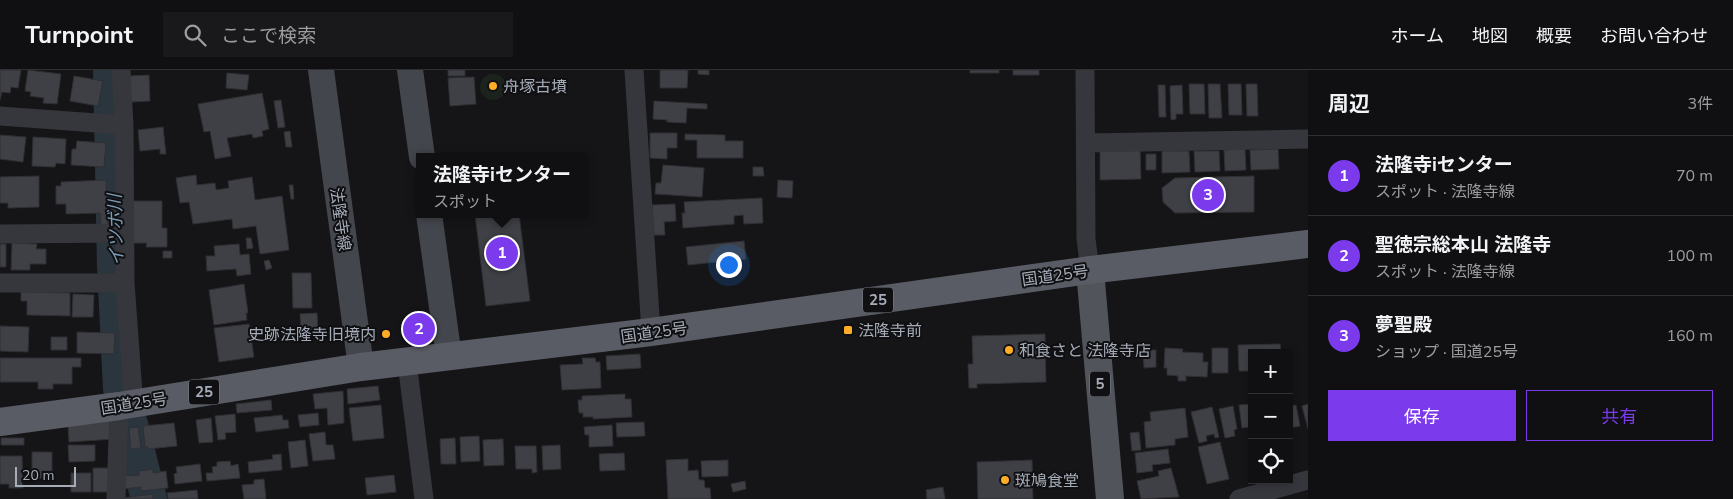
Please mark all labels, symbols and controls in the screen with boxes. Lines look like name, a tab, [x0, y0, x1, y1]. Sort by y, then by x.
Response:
search box	[163, 12, 513, 57]
text: Turnpoint	[25, 19, 133, 51]
icon: search	[181, 21, 209, 49]
text: ここで検索	[221, 23, 316, 49]
text: ホーム	[1391, 24, 1444, 48]
text: 地図	[1472, 24, 1508, 48]
text: 概要	[1536, 24, 1572, 48]
text: お問い合わせ	[1600, 24, 1708, 48]
place label: 舟塚古墳	[503, 76, 567, 98]
marker: 舟塚古墳	[487, 80, 499, 92]
text: 周辺	[1328, 90, 1370, 118]
text: 3件	[1687, 93, 1713, 115]
text: 法隆寺iセンター	[1375, 152, 1513, 178]
popup	[416, 153, 588, 218]
text: 法隆寺iセンター	[433, 162, 571, 188]
text: 1	[1339, 165, 1349, 187]
text: 70 m	[1676, 165, 1713, 187]
pin: 3	[1192, 176, 1224, 214]
text: スポット · 法隆寺線	[1375, 181, 1515, 203]
street label: 法隆寺線	[325, 186, 355, 252]
text: スポット	[433, 191, 497, 213]
water label: イツボ川	[103, 192, 129, 266]
text: 聖徳宗総本山 法隆寺	[1375, 232, 1551, 258]
pin: 1	[486, 234, 518, 272]
text: 2	[1339, 245, 1349, 267]
text: 100 m	[1666, 245, 1713, 267]
your location	[716, 252, 742, 278]
street label: 国道25号	[1020, 260, 1090, 292]
text: スポット · 法隆寺線	[1375, 261, 1515, 283]
road number: 25	[863, 288, 893, 312]
pin: 2	[403, 310, 435, 348]
text: 夢聖殿	[1375, 312, 1432, 338]
street label: 国道25号	[619, 317, 689, 349]
place label: 法隆寺前	[858, 320, 922, 342]
place label: 史跡法隆寺旧境内	[248, 324, 376, 346]
marker: 法隆寺前	[842, 324, 854, 336]
text: 3	[1339, 325, 1349, 347]
text: 160 m	[1666, 325, 1713, 347]
marker: 史跡法隆寺旧境内	[380, 328, 392, 340]
place label: 和食さと 法隆寺店	[1019, 340, 1151, 362]
text: ショップ · 国道25号	[1375, 341, 1518, 363]
marker: 和食さと 法隆寺店	[1003, 344, 1015, 356]
map controls	[1248, 349, 1293, 484]
button: +	[1248, 349, 1293, 394]
road number: 5	[1090, 372, 1110, 396]
road number: 25	[189, 380, 219, 404]
street label: 国道25号	[99, 388, 169, 420]
button: 保存	[1328, 390, 1516, 441]
button: 共有	[1526, 390, 1713, 441]
button: −	[1248, 394, 1293, 439]
button: locate	[1248, 439, 1293, 484]
scale bar	[15, 464, 76, 487]
text: 20 m	[22, 466, 54, 485]
place label: 斑鳩食堂	[1015, 470, 1079, 492]
marker: 斑鳩食堂	[999, 474, 1011, 486]

